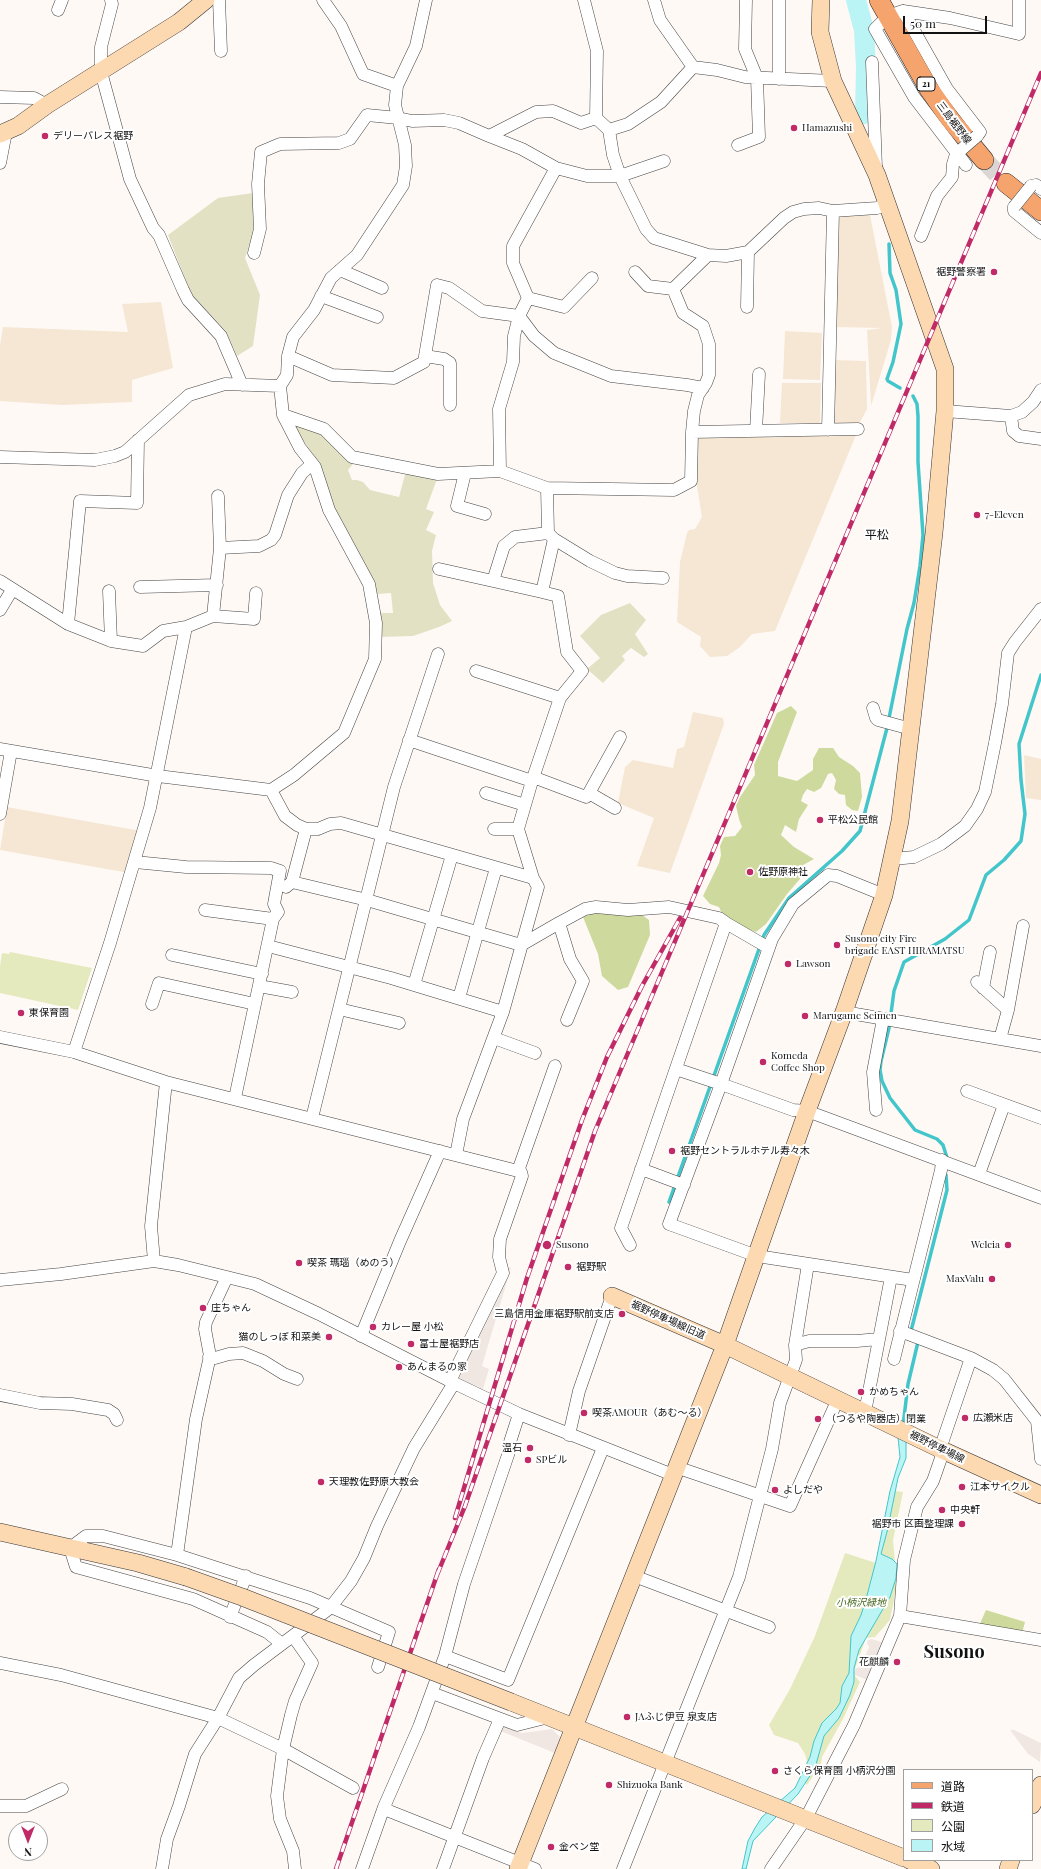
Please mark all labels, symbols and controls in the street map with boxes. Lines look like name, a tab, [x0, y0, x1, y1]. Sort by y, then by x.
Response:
scale bar	[905, 8, 989, 34]
text: 50 m	[910, 15, 936, 31]
road number: 21	[917, 77, 935, 91]
street label: 三島裾野線	[934, 99, 974, 147]
place label: Hamazushi	[802, 122, 852, 134]
marker: Hamazushi	[789, 123, 799, 133]
place label: デリーパレス裾野	[53, 130, 133, 142]
marker: デリーパレス裾野	[40, 131, 50, 141]
place label: 裾野警察署	[936, 266, 986, 278]
marker: 裾野警察署	[989, 267, 999, 277]
place label: 7-Eleven	[985, 509, 1024, 521]
marker: 7-Eleven	[972, 510, 982, 520]
district label: 平松	[865, 528, 889, 542]
place label: 平松公民館	[828, 814, 878, 826]
marker: 平松公民館	[815, 815, 825, 825]
place label: 佐野原神社	[758, 866, 808, 878]
marker: 佐野原神社	[745, 867, 755, 877]
place label: Susono city Fire brigade EAST HIRAMATSU	[845, 933, 964, 956]
marker: Susono city Fire brigade EAST HIRAMATSU	[832, 940, 842, 950]
place label: Lawson	[796, 958, 830, 970]
marker: Lawson	[783, 959, 793, 969]
place label: 東保育園	[29, 1007, 69, 1019]
marker: 東保育園	[16, 1008, 26, 1018]
place label: Marugame Seimen	[813, 1010, 897, 1022]
marker: Marugame Seimen	[800, 1011, 810, 1021]
place label: Komeda Coffee Shop	[771, 1050, 825, 1074]
marker: Komeda Coffee Shop	[758, 1057, 768, 1067]
place label: 裾野セントラルホテル寿々木	[680, 1145, 810, 1157]
marker: 裾野セントラルホテル寿々木	[667, 1146, 677, 1156]
marker: Susono	[541, 1239, 553, 1251]
place label: Susono	[556, 1239, 589, 1251]
place label: Welcia	[971, 1239, 1000, 1251]
marker: Welcia	[1003, 1240, 1013, 1250]
place label: 喫茶 瑪瑙（めのう）	[307, 1257, 399, 1269]
marker: 喫茶 瑪瑙（めのう）	[294, 1258, 304, 1268]
place label: 裾野駅	[576, 1261, 606, 1273]
marker: 裾野駅	[563, 1262, 573, 1272]
place label: MaxValu	[946, 1273, 984, 1285]
marker: MaxValu	[987, 1274, 997, 1284]
street label: 裾野停車場線旧道	[629, 1298, 707, 1342]
place label: 庄ちゃん	[211, 1302, 251, 1314]
marker: 庄ちゃん	[198, 1303, 208, 1313]
place label: 三島信用金庫裾野駅前支店	[494, 1308, 614, 1320]
marker: 三島信用金庫裾野駅前支店	[617, 1309, 627, 1319]
place label: カレー屋 小松	[381, 1321, 443, 1333]
marker: カレー屋 小松	[368, 1322, 378, 1332]
place label: 猫のしっぽ 和菜美	[239, 1331, 321, 1343]
marker: 猫のしっぽ 和菜美	[324, 1332, 334, 1342]
place label: 富士屋裾野店	[419, 1338, 479, 1350]
marker: 富士屋裾野店	[406, 1339, 416, 1349]
place label: あんまるの家	[407, 1361, 467, 1373]
marker: あんまるの家	[394, 1362, 404, 1372]
place label: かめちゃん	[869, 1386, 919, 1398]
marker: かめちゃん	[856, 1387, 866, 1397]
place label: 喫茶AMOUR（あむ〜る）	[592, 1407, 707, 1419]
marker: 喫茶AMOUR（あむ〜る）	[579, 1408, 589, 1418]
place label: 広瀬米店	[973, 1412, 1013, 1424]
place label: （つるや陶器店）閉業	[826, 1413, 926, 1425]
marker: 広瀬米店	[960, 1413, 970, 1423]
marker: （つるや陶器店）閉業	[813, 1414, 823, 1424]
street label: 裾野停車場線	[907, 1428, 967, 1466]
place label: 温石	[502, 1442, 522, 1454]
marker: 温石	[525, 1443, 535, 1453]
place label: SPビル	[536, 1454, 567, 1466]
marker: SPビル	[523, 1455, 533, 1465]
place label: 天理教佐野原大教会	[329, 1476, 419, 1488]
marker: 天理教佐野原大教会	[316, 1477, 326, 1487]
place label: 江本サイクル	[970, 1481, 1030, 1493]
marker: 江本サイクル	[957, 1482, 967, 1492]
place label: よしだや	[783, 1484, 823, 1496]
marker: よしだや	[770, 1485, 780, 1495]
place label: 中央軒	[950, 1504, 980, 1516]
marker: 中央軒	[937, 1505, 947, 1515]
place label: 裾野市 区画整理課	[872, 1518, 954, 1530]
marker: 裾野市 区画整理課	[957, 1519, 967, 1529]
park label: 小柄沢緑地	[836, 1597, 886, 1609]
district label: Susono	[923, 1641, 985, 1663]
place label: 花麒麟	[859, 1656, 889, 1668]
marker: 花麒麟	[892, 1657, 902, 1667]
place label: JAふじ伊豆 泉支店	[635, 1711, 717, 1723]
marker: JAふじ伊豆 泉支店	[622, 1712, 632, 1722]
place label: さくら保育園 小柄沢分園	[783, 1765, 895, 1777]
marker: さくら保育園 小柄沢分園	[770, 1766, 780, 1776]
legend	[903, 1769, 1033, 1861]
text: 道路	[941, 1778, 965, 1794]
place label: Shizuoka Bank	[617, 1779, 683, 1791]
marker: Shizuoka Bank	[604, 1780, 614, 1790]
text: 鉄道	[941, 1798, 965, 1814]
text: 公園	[941, 1818, 965, 1834]
north arrow	[8, 1821, 48, 1861]
text: 水域	[941, 1838, 965, 1854]
place label: 金ペン堂	[559, 1841, 599, 1853]
marker: 金ペン堂	[546, 1842, 556, 1852]
text: N	[24, 1845, 32, 1860]

